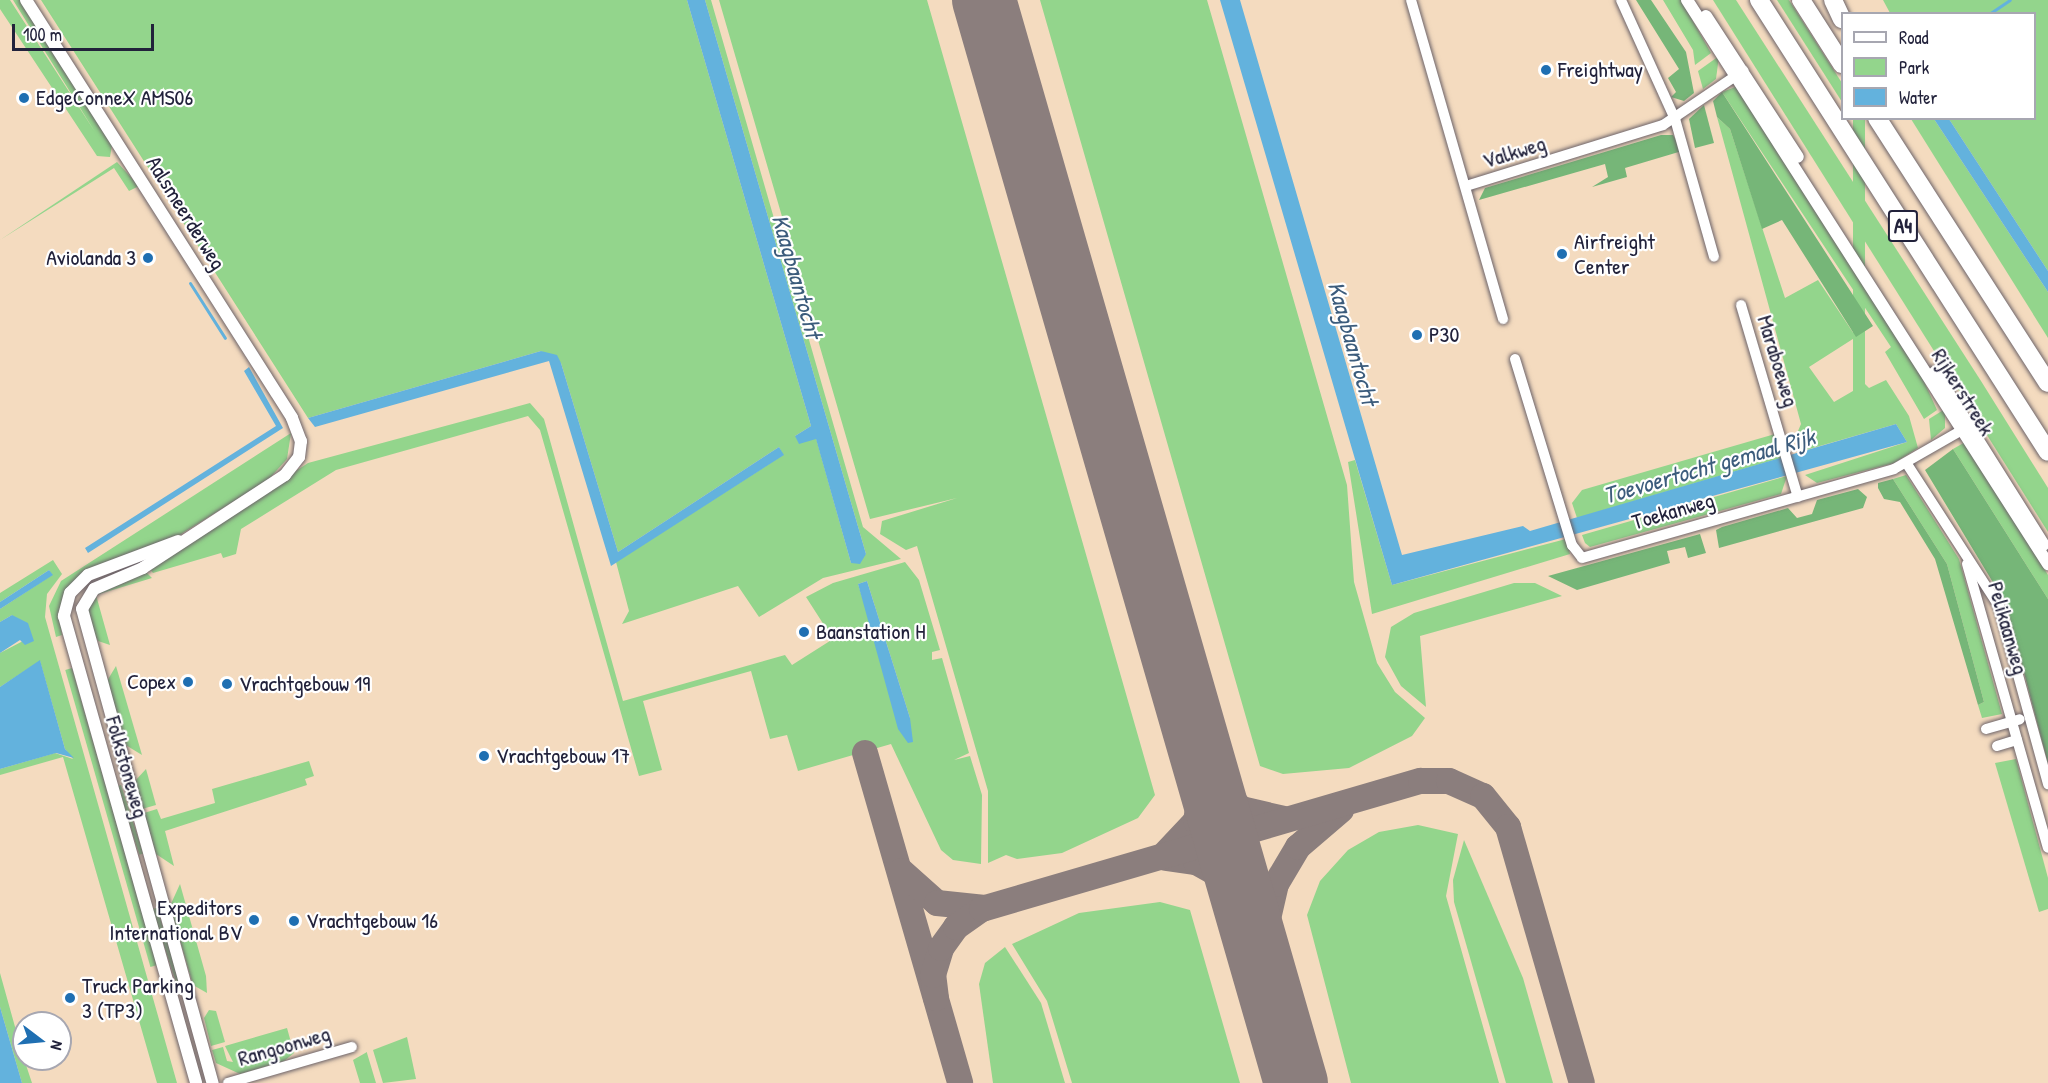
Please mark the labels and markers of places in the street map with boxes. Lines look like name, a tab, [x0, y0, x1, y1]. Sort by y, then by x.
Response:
place label: Freightway	[1558, 57, 1643, 83]
marker: Freightway	[1539, 63, 1553, 77]
place label: EdgeConneX AMS06	[36, 85, 193, 111]
marker: EdgeConneX AMS06	[17, 91, 31, 105]
place label: Airfreight Center	[1574, 228, 1655, 280]
place label: Aviolanda 3	[46, 245, 136, 271]
marker: Airfreight Center	[1555, 247, 1569, 261]
marker: Aviolanda 3	[141, 251, 155, 265]
place label: P30	[1429, 322, 1459, 348]
marker: P30	[1410, 328, 1424, 342]
place label: Baanstation H	[816, 619, 926, 645]
marker: Baanstation H	[797, 625, 811, 639]
place label: Copex	[127, 669, 176, 695]
place label: Vrachtgebouw 19	[239, 671, 370, 697]
marker: Copex	[181, 675, 195, 689]
marker: Vrachtgebouw 19	[220, 677, 234, 691]
place label: Vrachtgebouw 17	[496, 743, 630, 769]
marker: Vrachtgebouw 17	[477, 749, 491, 763]
place label: Expeditors International BV	[109, 894, 242, 945]
place label: Vrachtgebouw 16	[306, 908, 438, 934]
marker: Expeditors International BV	[247, 913, 261, 927]
marker: Vrachtgebouw 16	[287, 914, 301, 928]
place label: Truck Parking 3 (TP3)	[82, 972, 194, 1023]
marker: Truck Parking 3 (TP3)	[63, 991, 77, 1005]

